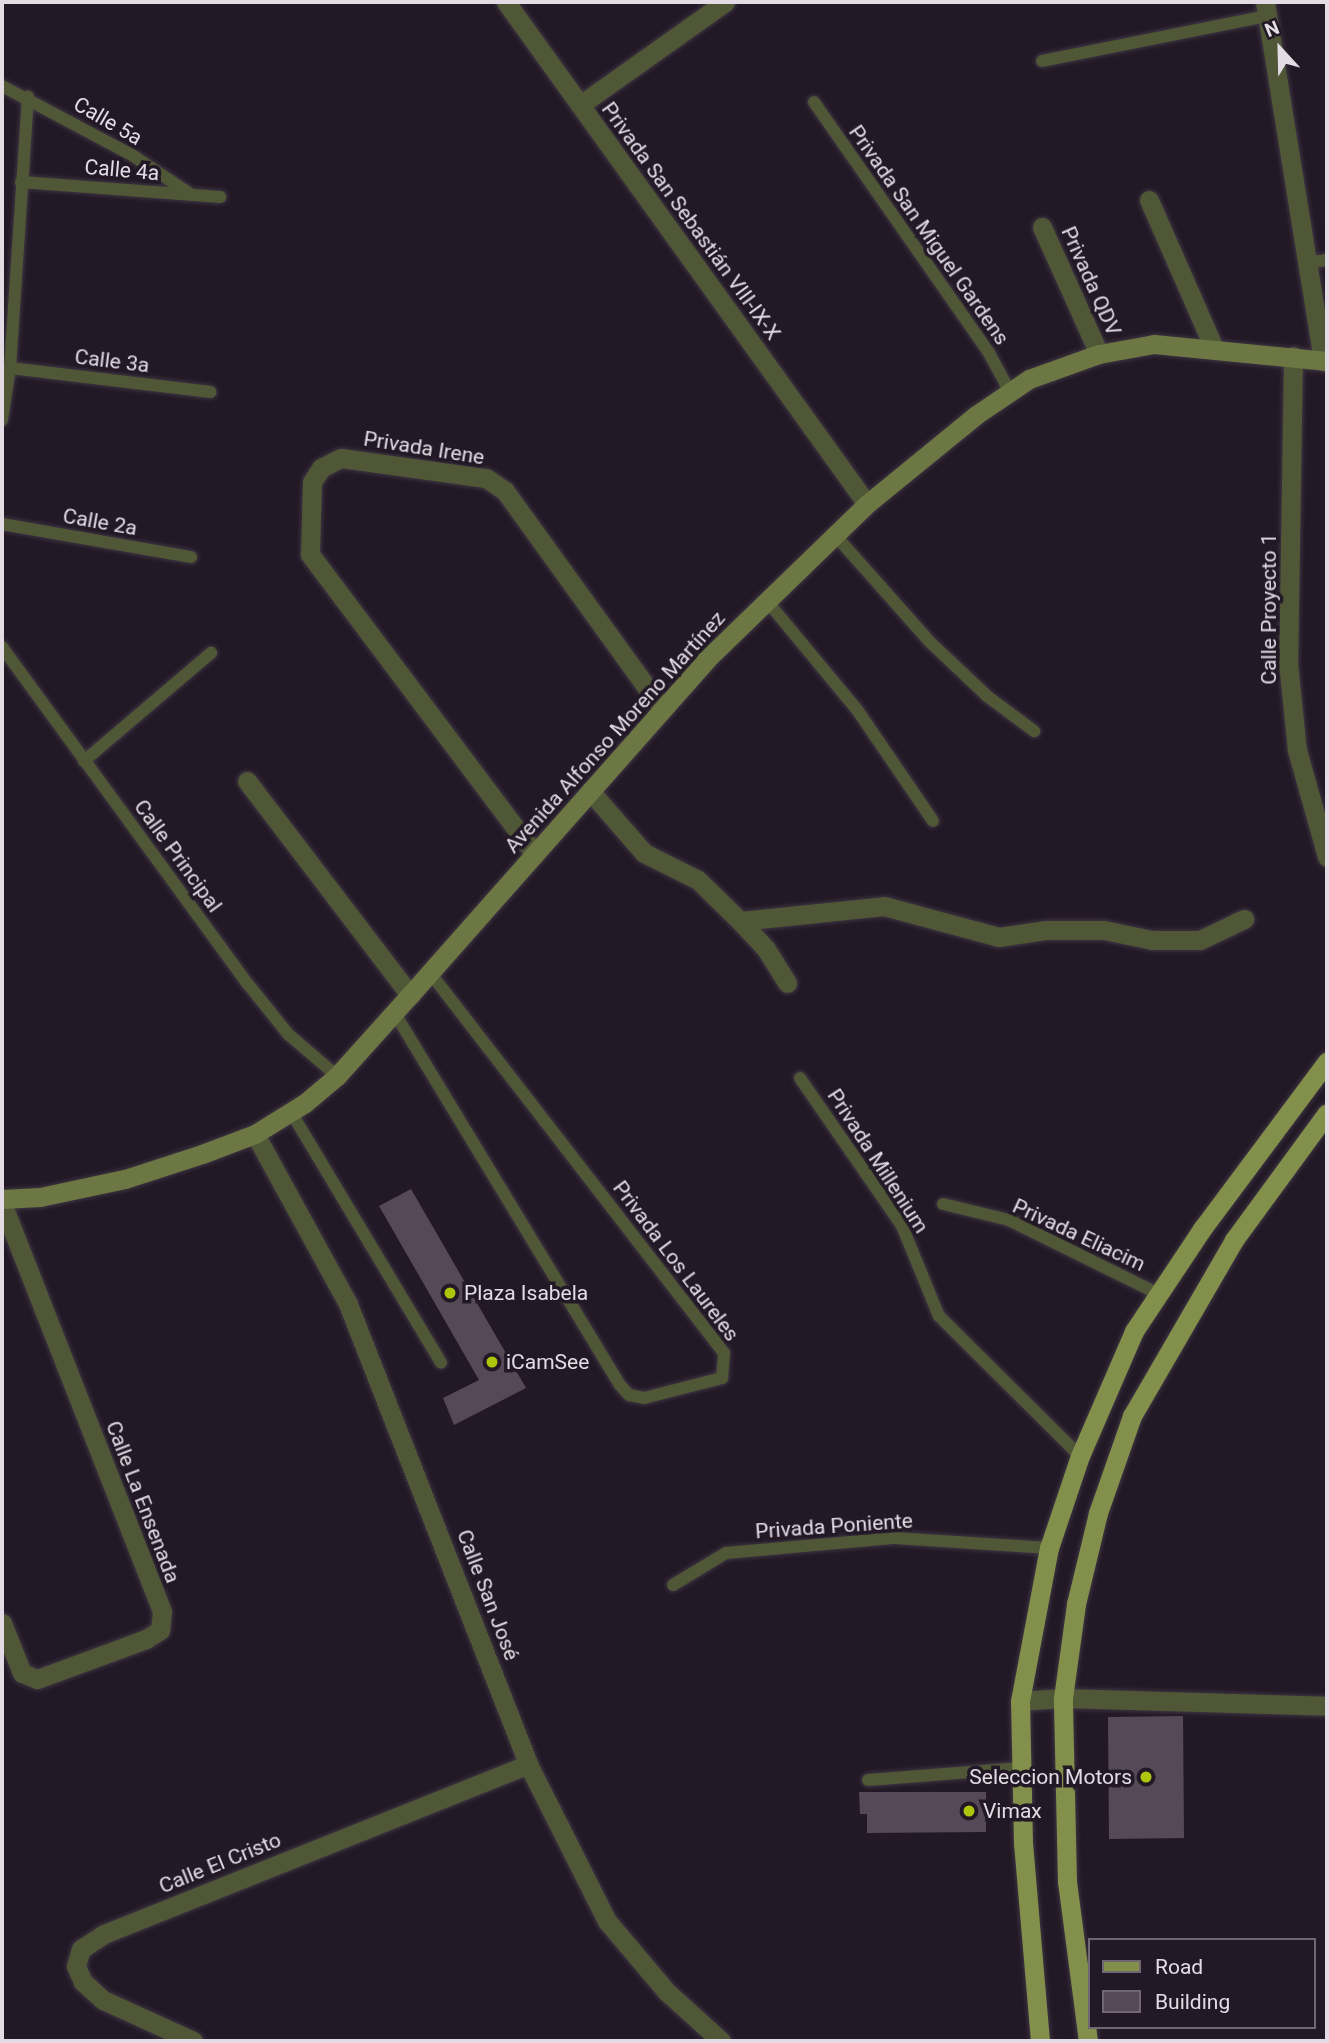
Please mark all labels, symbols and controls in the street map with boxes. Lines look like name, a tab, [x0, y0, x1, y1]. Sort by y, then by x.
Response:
north arrow	[1245, 14, 1315, 84]
text: N	[1261, 16, 1282, 42]
street label: Calle 5a	[69, 91, 147, 151]
street label: Privada San Sebastián VIII-IX-X	[596, 97, 786, 345]
street label: Privada San Miguel Gardens	[843, 120, 1015, 350]
street label: Calle 4a	[84, 154, 160, 186]
street label: Privada QDV	[1056, 223, 1126, 339]
street label: Calle 3a	[73, 344, 151, 378]
street label: Privada Irene	[362, 426, 486, 470]
street label: Calle 2a	[61, 503, 139, 541]
street label: Calle Proyecto 1	[1256, 533, 1282, 685]
street label: Avenida Alfonso Moreno Martínez	[500, 606, 730, 858]
street label: Calle Principal	[129, 795, 227, 917]
street label: Privada Millenium	[822, 1084, 934, 1238]
street label: Privada Los Laureles	[608, 1176, 744, 1346]
street label: Privada Eliacim	[1009, 1193, 1149, 1277]
place label: Plaza Isabela	[464, 1280, 588, 1306]
marker: Plaza Isabela	[442, 1285, 458, 1301]
place label: iCamSee	[506, 1349, 589, 1375]
marker: iCamSee	[484, 1354, 500, 1370]
street label: Calle La Ensenada	[101, 1417, 185, 1587]
street label: Privada Poniente	[754, 1508, 914, 1544]
street label: Calle San José	[452, 1526, 524, 1664]
place label: Seleccion Motors	[969, 1764, 1132, 1790]
marker: Seleccion Motors	[1138, 1769, 1154, 1785]
place label: Vimax	[983, 1798, 1042, 1824]
marker: Vimax	[961, 1803, 977, 1819]
street label: Calle El Cristo	[155, 1827, 285, 1899]
legend	[1088, 1938, 1315, 2029]
text: Road	[1155, 1955, 1203, 1979]
text: Building	[1155, 1990, 1230, 2014]

